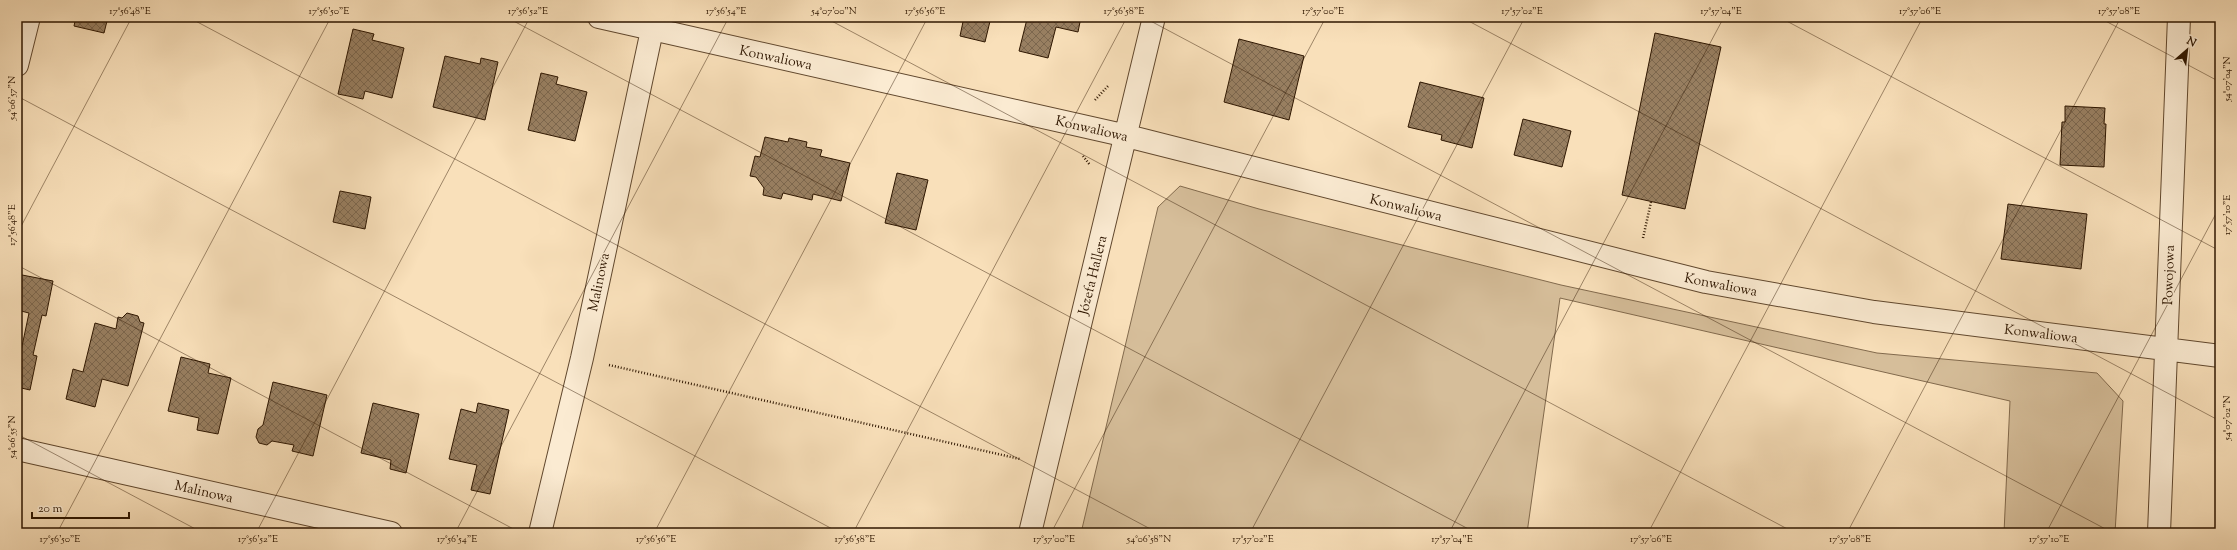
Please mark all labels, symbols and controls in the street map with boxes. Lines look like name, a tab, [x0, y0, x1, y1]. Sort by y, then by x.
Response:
text: 17°56'48"E	[109, 4, 151, 19]
text: 17°56'50"E	[309, 4, 349, 19]
text: 17°56'52"E	[508, 4, 548, 19]
text: 17°56'54"E	[706, 4, 746, 19]
text: 54°07'00"N	[810, 4, 857, 19]
text: 17°56'56"E	[905, 4, 945, 19]
text: 17°56'58"E	[1104, 4, 1144, 19]
text: 17°57'00"E	[1302, 4, 1344, 19]
text: 17°57'02"E	[1501, 4, 1543, 19]
text: 17°57'04"E	[1700, 4, 1742, 19]
text: 17°57'06"E	[1899, 4, 1941, 19]
text: 17°57'08"E	[2098, 4, 2140, 19]
north arrow	[2167, 30, 2207, 70]
text: N	[2183, 32, 2199, 51]
street label: Konwaliowa	[737, 41, 814, 77]
text: 54°07'04"N	[2220, 56, 2235, 103]
text: 54°06'57"N	[5, 76, 20, 121]
street label: Konwaliowa	[1053, 112, 1130, 148]
street label: Konwaliowa	[1367, 190, 1444, 228]
text: 17°57'10"E	[2220, 195, 2235, 235]
text: 17°56'48"E	[5, 204, 20, 246]
street label: Józefa Hallera	[1074, 233, 1114, 318]
street label: Powojowa	[2159, 244, 2181, 306]
street label: Malinowa	[584, 251, 616, 314]
street label: Konwaliowa	[1682, 269, 1759, 303]
street label: Konwaliowa	[2003, 321, 2079, 349]
text: 54°07'02"N	[2220, 395, 2235, 442]
text: 54°06'55"N	[5, 416, 20, 459]
street label: Malinowa	[172, 477, 235, 510]
scale bar	[32, 494, 129, 520]
text: 20 m	[38, 500, 63, 518]
text: 17°56'50"E	[40, 532, 80, 547]
text: 17°56'52"E	[238, 532, 278, 547]
text: 17°56'54"E	[437, 532, 477, 547]
text: 17°56'56"E	[636, 532, 676, 547]
text: 17°56'58"E	[835, 532, 875, 547]
text: 17°57'00"E	[1033, 532, 1075, 547]
text: 54°06'58"N	[1126, 532, 1171, 547]
text: 17°57'02"E	[1232, 532, 1274, 547]
text: 17°57'04"E	[1431, 532, 1473, 547]
text: 17°57'06"E	[1630, 532, 1672, 547]
text: 17°57'08"E	[1829, 532, 1871, 547]
text: 17°57'10"E	[2029, 532, 2069, 547]

